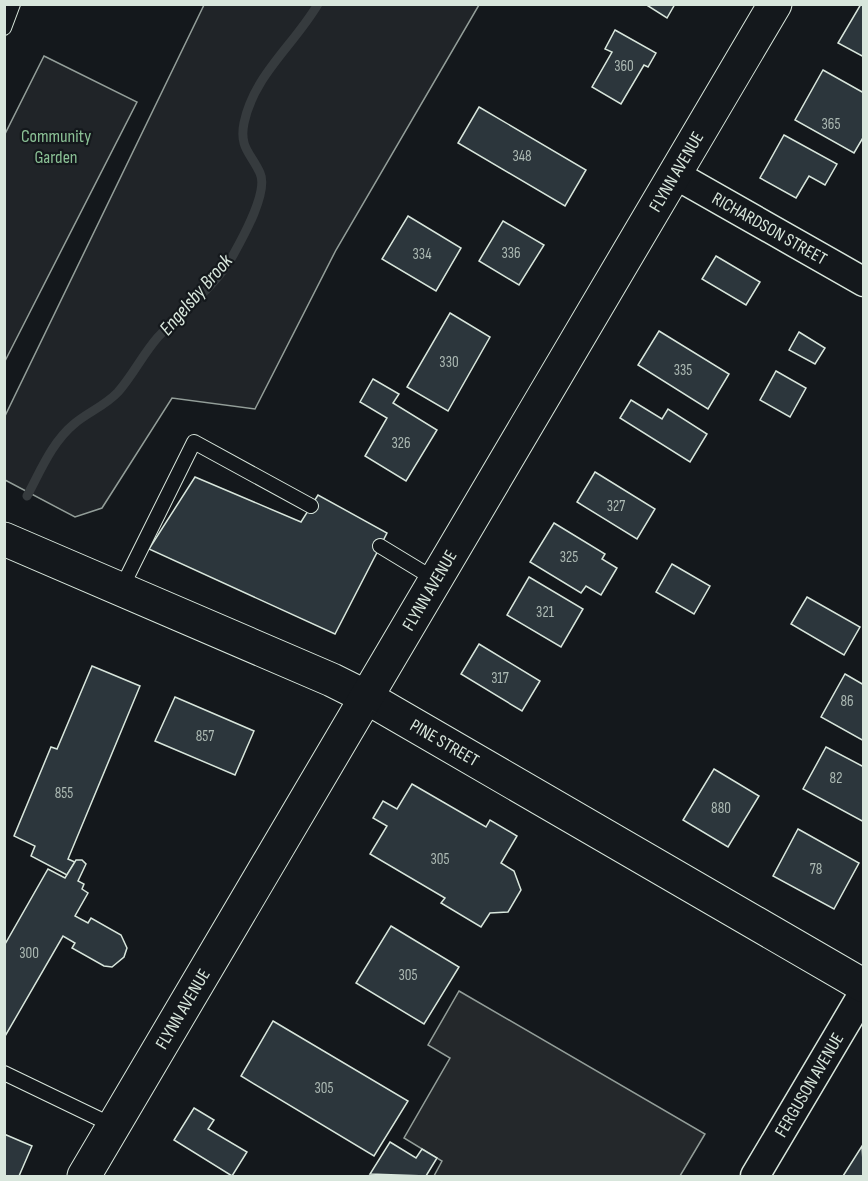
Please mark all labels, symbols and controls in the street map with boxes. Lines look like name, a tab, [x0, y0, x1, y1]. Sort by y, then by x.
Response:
house number: 360	[614, 57, 634, 76]
house number: 365	[822, 115, 840, 134]
park label: Community Garden	[21, 126, 91, 168]
street label: FLYNN AVENUE	[644, 128, 708, 216]
house number: 348	[512, 147, 532, 166]
street label: RICHARDSON STREET	[709, 187, 831, 269]
house number: 336	[501, 244, 521, 263]
house number: 334	[413, 245, 431, 264]
water label: Engelsby Brook	[154, 249, 238, 340]
house number: 330	[439, 353, 459, 372]
house number: 335	[674, 361, 692, 380]
house number: 326	[391, 434, 411, 453]
house number: 327	[607, 497, 625, 516]
street label: FLYNN AVENUE	[398, 546, 461, 634]
house number: 325	[560, 548, 578, 567]
house number: 321	[536, 603, 555, 622]
house number: 317	[491, 669, 509, 688]
house number: 86	[840, 692, 854, 711]
street label: PINE STREET	[406, 714, 483, 771]
house number: 857	[196, 727, 214, 746]
house number: 82	[830, 769, 842, 788]
house number: 855	[55, 784, 73, 803]
house number: 880	[711, 799, 731, 818]
house number: 305	[431, 850, 450, 869]
house number: 78	[810, 860, 822, 879]
house number: 300	[19, 944, 39, 963]
street label: FLYNN AVENUE	[151, 965, 214, 1053]
house number: 305	[399, 966, 418, 985]
street label: FERGUSON AVENUE	[770, 1029, 848, 1141]
house number: 305	[315, 1079, 334, 1098]

